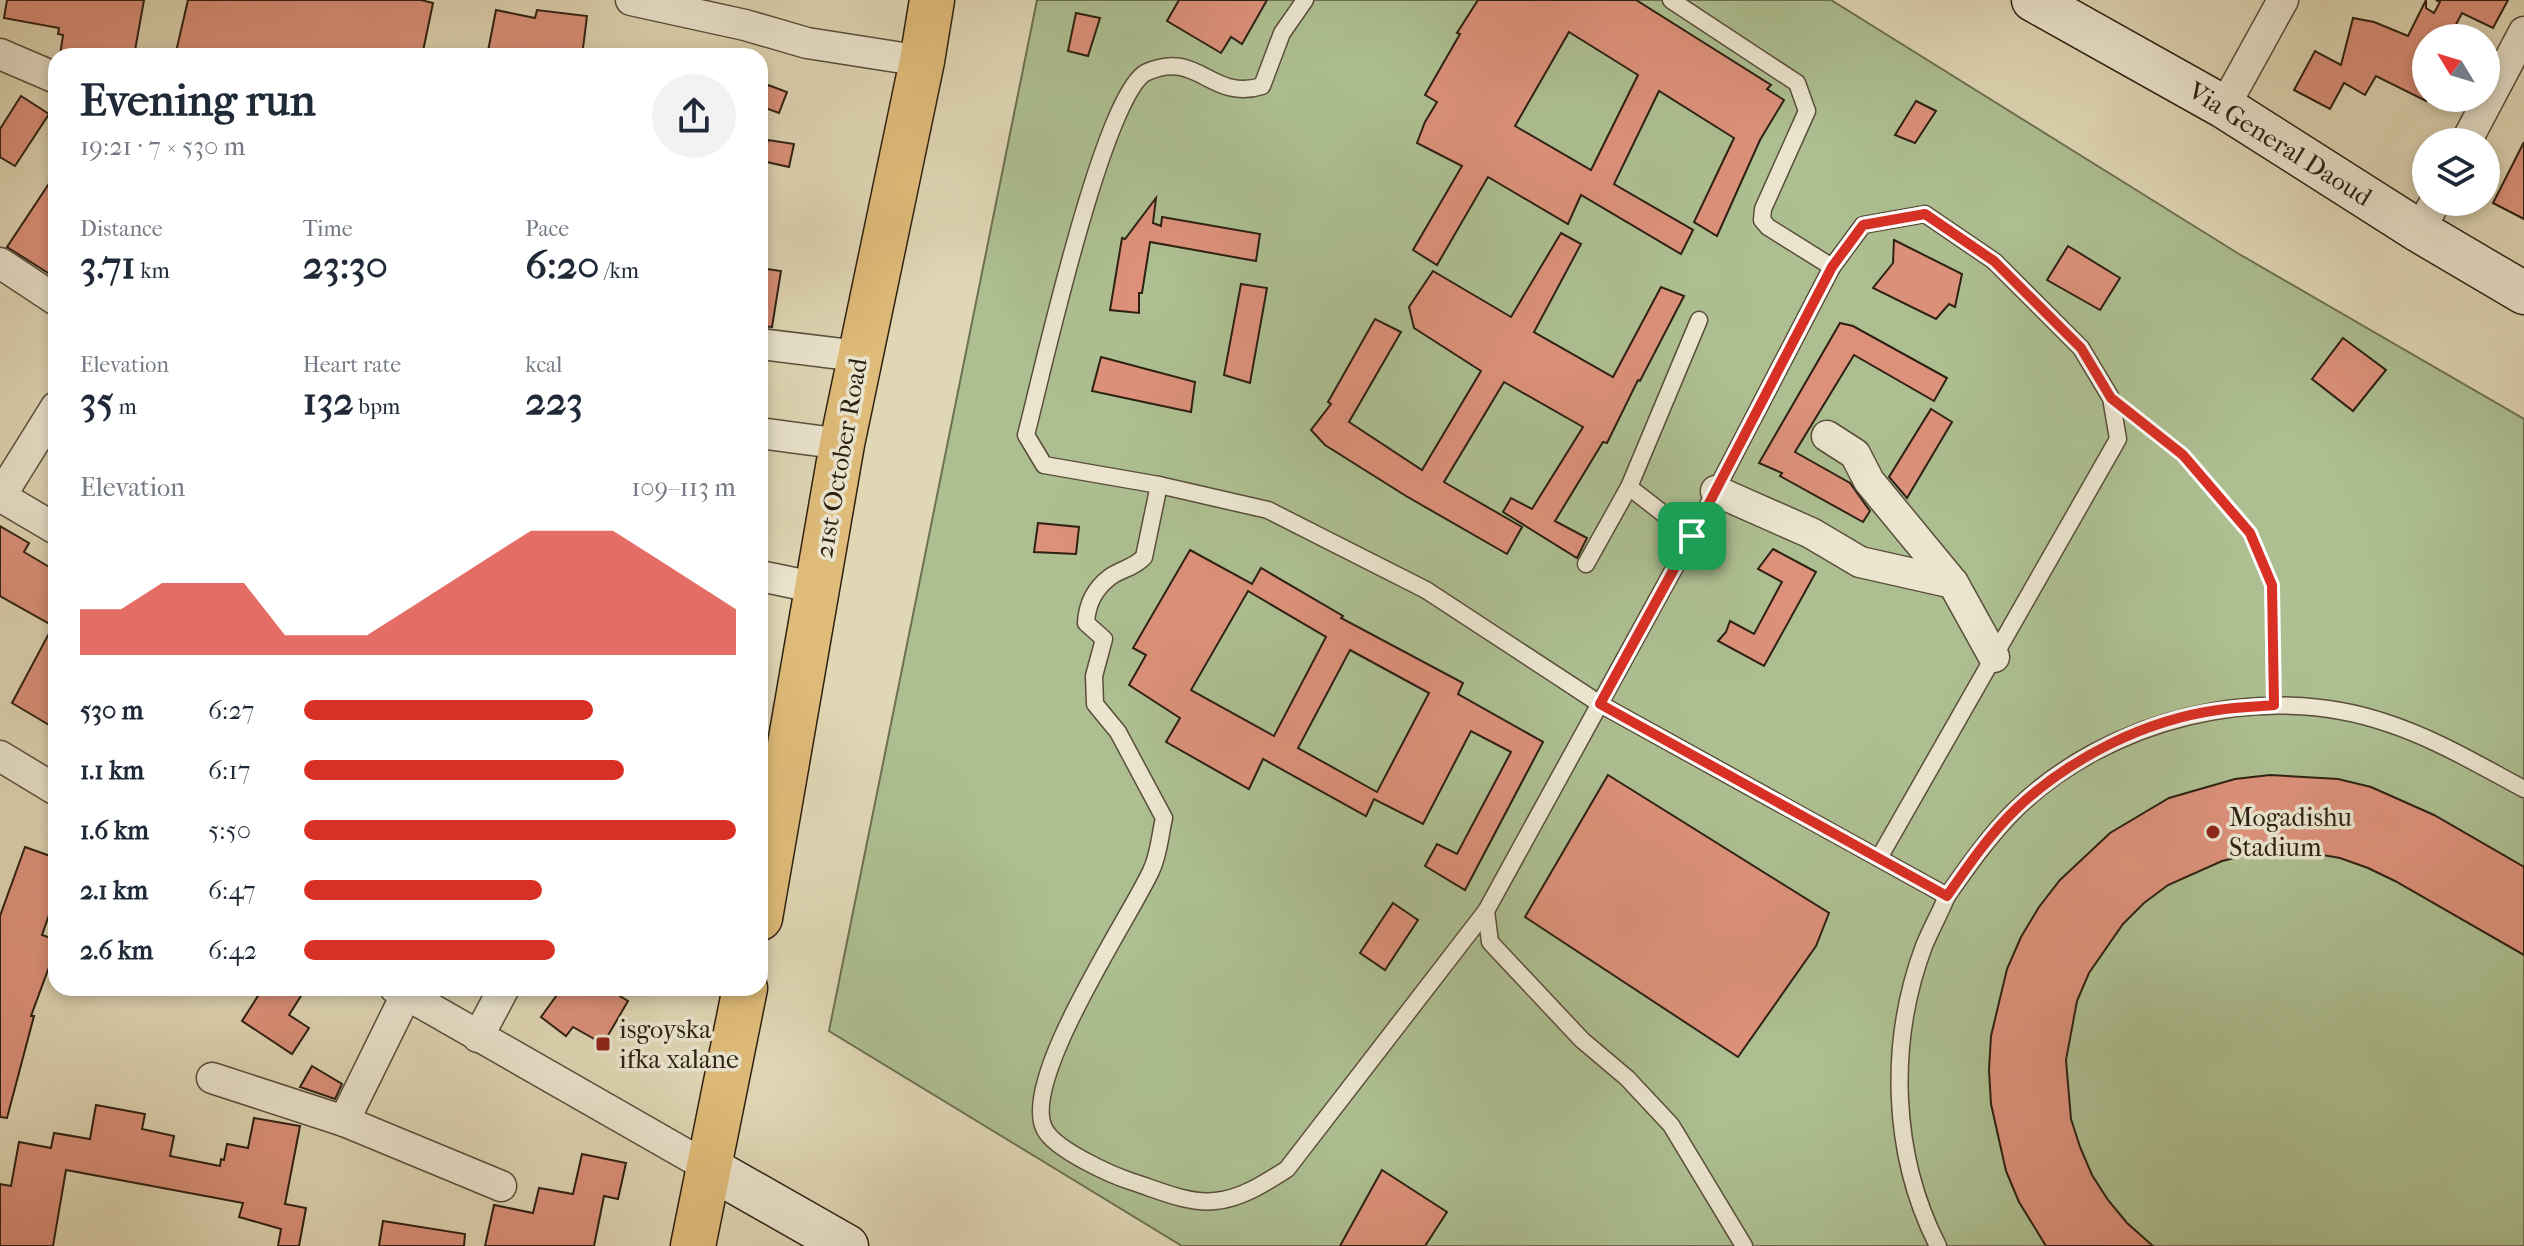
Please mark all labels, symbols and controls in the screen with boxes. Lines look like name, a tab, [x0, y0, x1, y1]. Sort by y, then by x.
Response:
north arrow	[2412, 24, 2500, 112]
map controls	[2412, 24, 2500, 216]
button: share	[652, 74, 736, 158]
text: Evening run	[80, 75, 315, 126]
street label: Via General Daoud	[2182, 75, 2378, 213]
button: layers	[2412, 128, 2500, 216]
text: 19:21 · 7 × 530 m	[80, 131, 245, 162]
text: Distance	[80, 216, 163, 242]
text: Time	[303, 216, 353, 242]
text: Pace	[525, 216, 569, 242]
text: 3.71	[80, 242, 135, 288]
text: 23:30	[303, 242, 388, 288]
text: 6:20	[525, 242, 599, 288]
text: km	[135, 258, 170, 284]
text: /km	[599, 258, 639, 284]
text: Elevation	[80, 352, 169, 378]
text: Heart rate	[303, 352, 401, 378]
text: kcal	[525, 352, 562, 378]
street label: 21st October Road	[808, 355, 874, 560]
text: 35	[80, 378, 114, 424]
text: 132	[303, 378, 354, 424]
text: 223	[525, 378, 583, 424]
text: m	[114, 394, 137, 420]
text: bpm	[354, 394, 400, 420]
text: Elevation	[80, 472, 185, 503]
text: 109–113 m	[631, 472, 736, 503]
pin	[1658, 502, 1726, 570]
icon: arrive	[1670, 514, 1714, 558]
text: 530 m	[80, 695, 143, 726]
text: 6:27	[208, 695, 254, 726]
text: 1.1 km	[80, 755, 144, 786]
text: 6:17	[208, 755, 250, 786]
place label: Mogadishu Stadium	[2229, 802, 2352, 863]
text: 1.6 km	[80, 815, 149, 846]
text: 5:50	[208, 815, 251, 846]
marker: Mogadishu Stadium	[2204, 823, 2222, 841]
text: 2.1 km	[80, 875, 148, 906]
text: 6:47	[208, 875, 256, 906]
text: 2.6 km	[80, 935, 153, 966]
text: 6:42	[208, 935, 257, 966]
place label: isgoyska ifka xalane	[619, 1014, 739, 1075]
marker: isgoyska ifka xalane	[594, 1035, 612, 1053]

